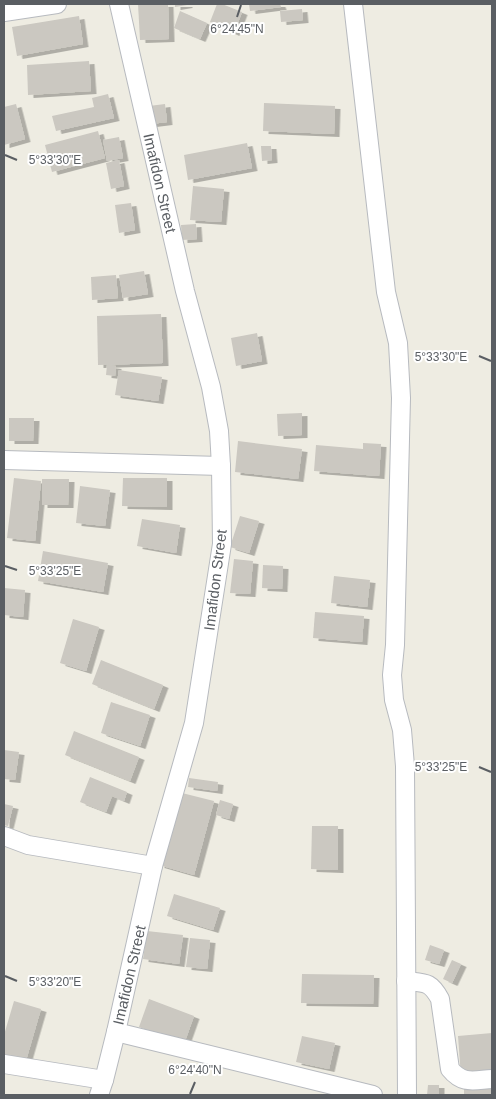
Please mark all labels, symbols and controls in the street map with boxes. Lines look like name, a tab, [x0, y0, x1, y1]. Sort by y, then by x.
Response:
text: 6°24'45"N	[210, 22, 264, 36]
street label: Imafidon Street	[140, 132, 180, 235]
text: 5°33'30"E	[29, 153, 81, 167]
text: 5°33'30"E	[415, 350, 467, 364]
street label: Imafidon Street	[200, 528, 230, 632]
text: 5°33'25"E	[29, 564, 81, 578]
text: 5°33'25"E	[415, 760, 467, 774]
street label: Imafidon Street	[109, 923, 149, 1026]
text: 5°33'20"E	[29, 975, 81, 989]
text: 6°24'40"N	[168, 1063, 222, 1077]

